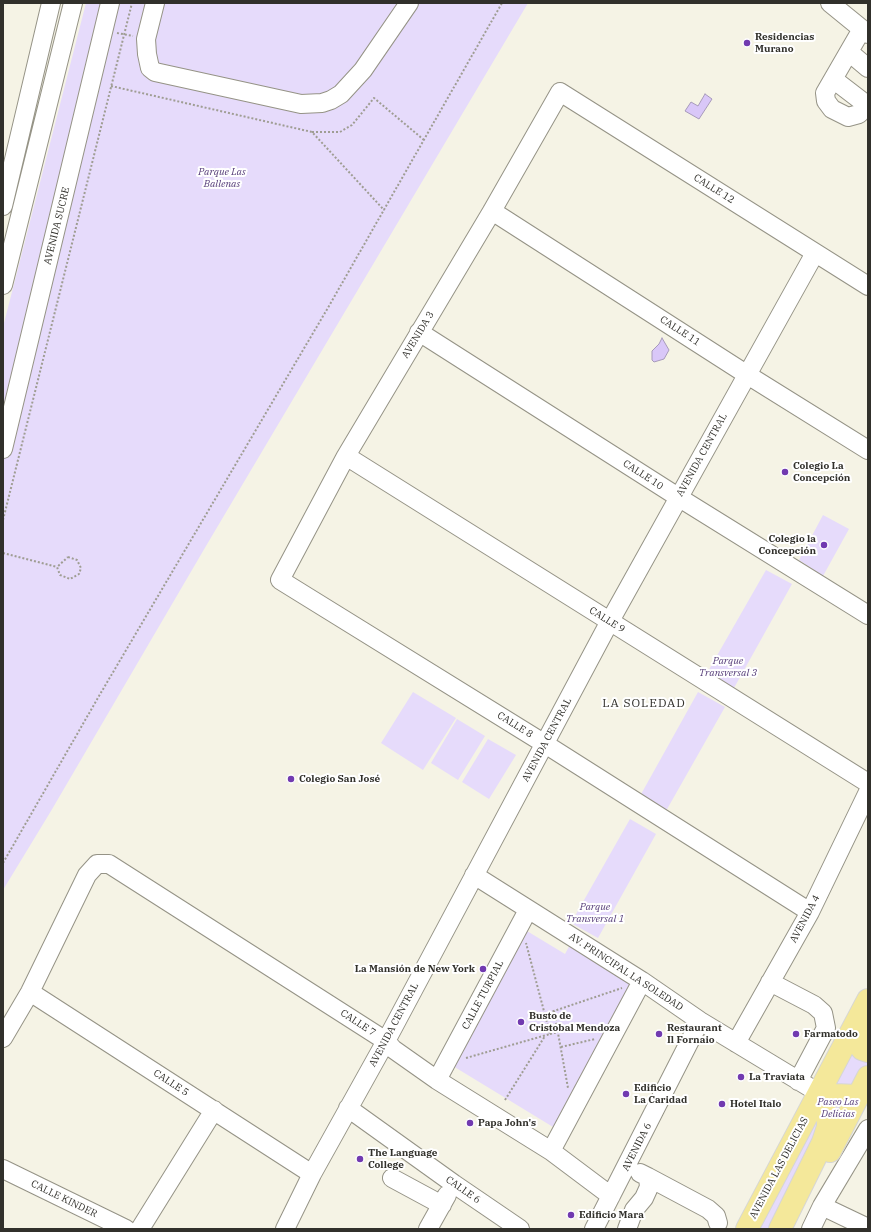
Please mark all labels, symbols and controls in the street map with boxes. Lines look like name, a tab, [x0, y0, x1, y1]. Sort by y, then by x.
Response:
place label: Residencias Murano	[755, 31, 814, 54]
marker: Residencias Murano	[742, 38, 752, 48]
park label: Parque Las Ballenas	[198, 166, 246, 190]
street label: CALLE 12	[691, 172, 737, 206]
street label: AVENIDA SUCRE	[42, 186, 72, 266]
street label: AVENIDA 3	[399, 309, 437, 361]
street label: CALLE 11	[658, 313, 702, 349]
street label: AVENIDA CENTRAL	[674, 411, 730, 499]
street label: CALLE 10	[621, 457, 665, 493]
place label: Colegio La Concepción	[793, 460, 850, 484]
marker: Colegio La Concepción	[780, 467, 790, 477]
place label: Colegio la Concepción	[759, 533, 816, 556]
marker: Colegio la Concepción	[819, 540, 829, 550]
street label: CALLE 9	[587, 604, 627, 636]
park label: Parque Transversal 3	[699, 655, 757, 678]
street label: AVENIDA CENTRAL	[520, 696, 574, 784]
district label: LA SOLEDAD	[602, 697, 686, 711]
street label: CALLE 8	[495, 709, 535, 741]
place label: Colegio San José	[299, 773, 380, 785]
marker: Colegio San José	[286, 774, 296, 784]
street label: AVENIDA 4	[787, 893, 823, 945]
park label: Parque Transversal 1	[566, 901, 624, 924]
street label: AV. PRINCIPAL LA SOLEDAD	[567, 931, 685, 1013]
street label: CALLE TURPIAL	[460, 958, 506, 1032]
place label: La Mansión de New York	[355, 963, 475, 975]
marker: La Mansión de New York	[478, 964, 488, 974]
street label: AVENIDA CENTRAL	[367, 981, 421, 1069]
street label: CALLE 7	[338, 1007, 378, 1039]
place label: Busto de Cristobal Mendoza	[529, 1010, 620, 1034]
marker: Busto de Cristobal Mendoza	[516, 1017, 526, 1027]
place label: Restaurant Il Fornaio	[667, 1022, 722, 1046]
place label: Farmatodo	[804, 1028, 858, 1040]
marker: Restaurant Il Fornaio	[654, 1029, 664, 1039]
marker: Farmatodo	[791, 1029, 801, 1039]
street label: CALLE 5	[151, 1067, 191, 1099]
place label: La Traviata	[749, 1071, 805, 1083]
marker: La Traviata	[736, 1072, 746, 1082]
place label: Edificio La Caridad	[634, 1082, 687, 1106]
marker: Edificio La Caridad	[621, 1089, 631, 1099]
park label: Paseo Las Delicias	[818, 1096, 858, 1120]
place label: Hotel Italo	[730, 1098, 781, 1110]
marker: Hotel Italo	[717, 1099, 727, 1109]
street label: AVENIDA LAS DELICIAS	[747, 1115, 811, 1221]
place label: Papa John's	[478, 1117, 536, 1129]
marker: Papa John's	[465, 1118, 475, 1128]
street label: AVENIDA 6	[620, 1121, 654, 1173]
place label: The Language College	[368, 1147, 438, 1170]
marker: The Language College	[355, 1154, 365, 1164]
street label: CALLE 6	[443, 1174, 483, 1206]
street label: CALLE KINDER	[29, 1178, 99, 1220]
place label: Edificio Mara	[579, 1209, 644, 1221]
marker: Edificio Mara	[566, 1210, 576, 1220]

